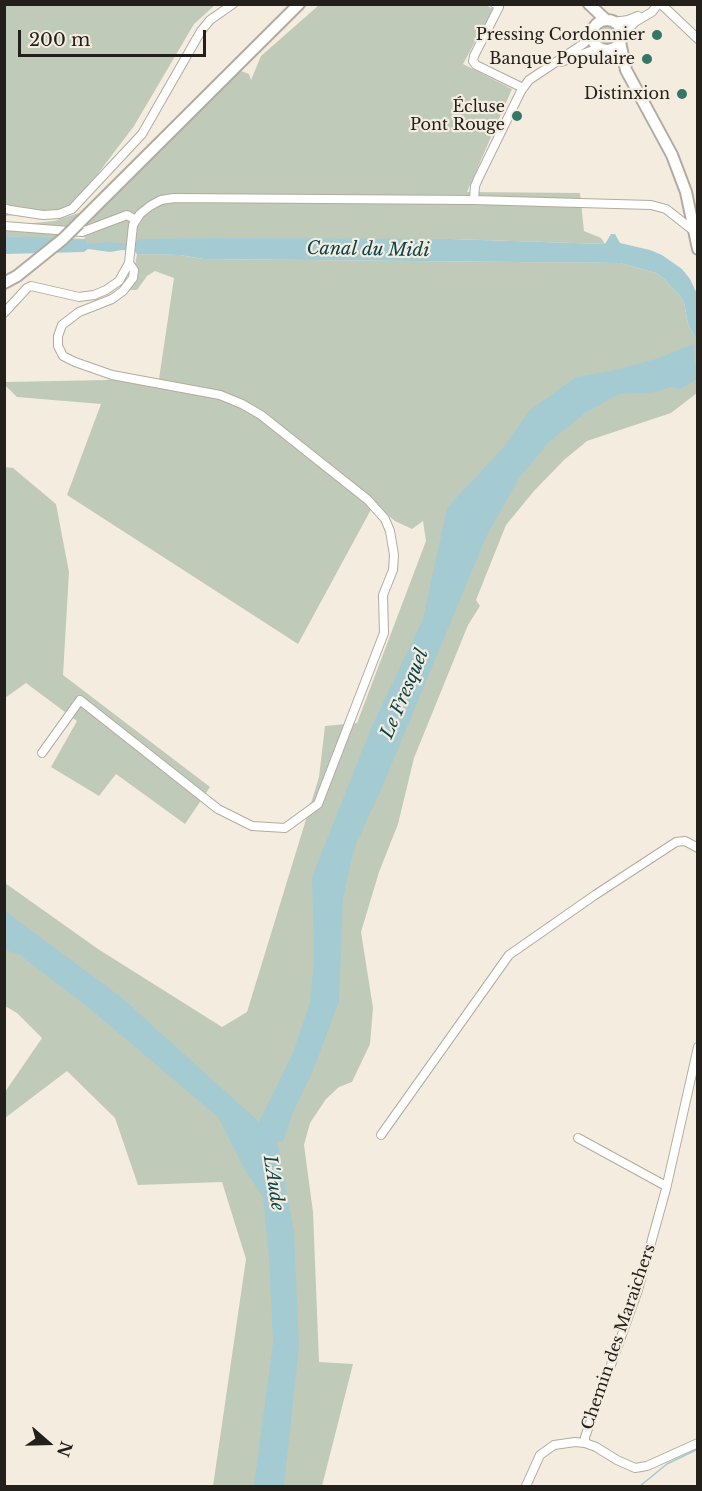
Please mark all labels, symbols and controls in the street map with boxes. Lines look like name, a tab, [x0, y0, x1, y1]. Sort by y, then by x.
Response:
scale bar	[21, 18, 208, 56]
place label: Pressing Cordonnier	[476, 25, 645, 45]
marker: Pressing Cordonnier	[650, 28, 664, 42]
text: 200 m	[29, 29, 90, 51]
place label: Banque Populaire	[489, 49, 635, 69]
marker: Banque Populaire	[640, 52, 654, 66]
place label: Distinxion	[584, 84, 670, 104]
marker: Distinxion	[675, 87, 689, 101]
place label: Écluse Pont Rouge	[410, 97, 505, 135]
marker: Écluse Pont Rouge	[510, 109, 524, 123]
water label: Canal du Midi	[306, 238, 430, 262]
water label: Le Fresquel	[377, 646, 433, 742]
water label: L'Aude	[258, 1154, 288, 1212]
street label: Chemin des Maraichers	[578, 1242, 660, 1432]
north arrow	[18, 1413, 78, 1473]
text: N	[53, 1439, 77, 1460]

